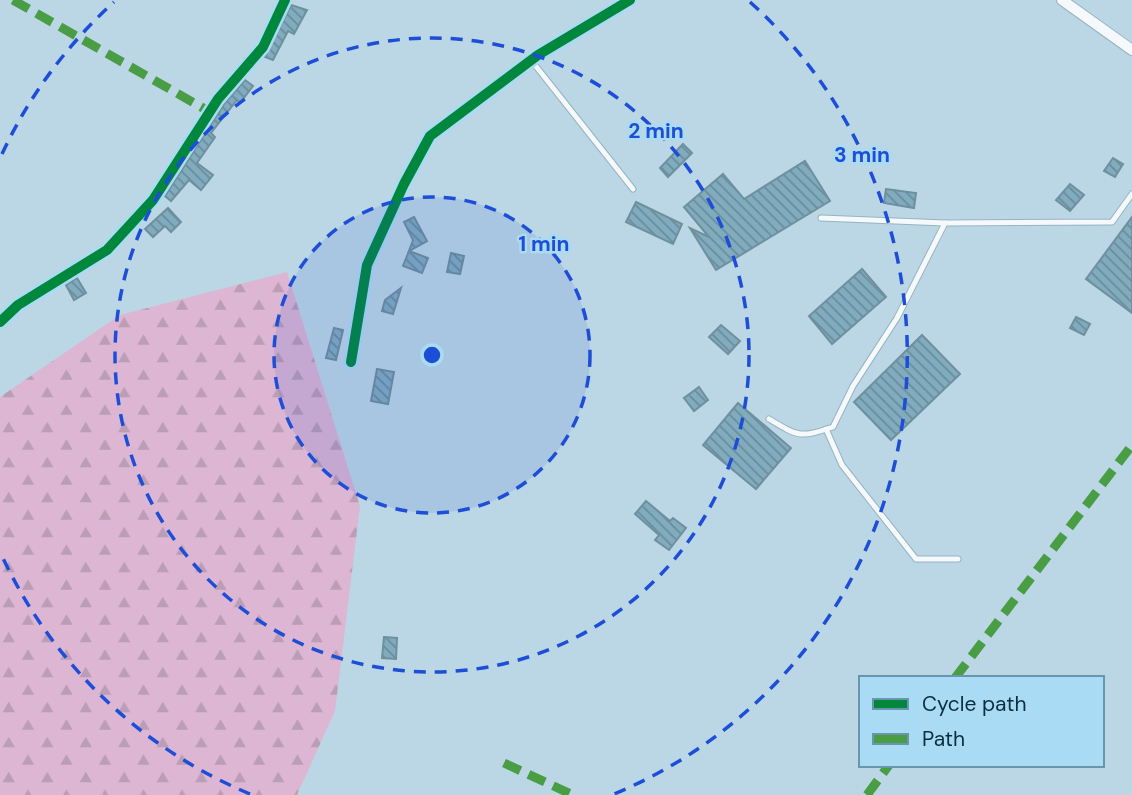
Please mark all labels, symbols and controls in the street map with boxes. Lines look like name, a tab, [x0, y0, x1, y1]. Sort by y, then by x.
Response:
text: 2 min	[628, 117, 684, 145]
text: 3 min	[834, 141, 890, 169]
text: 1 min	[518, 230, 570, 258]
centre of rings	[420, 343, 444, 367]
legend	[859, 676, 1104, 767]
text: Cycle path	[922, 690, 1027, 718]
text: Path	[922, 725, 965, 753]

